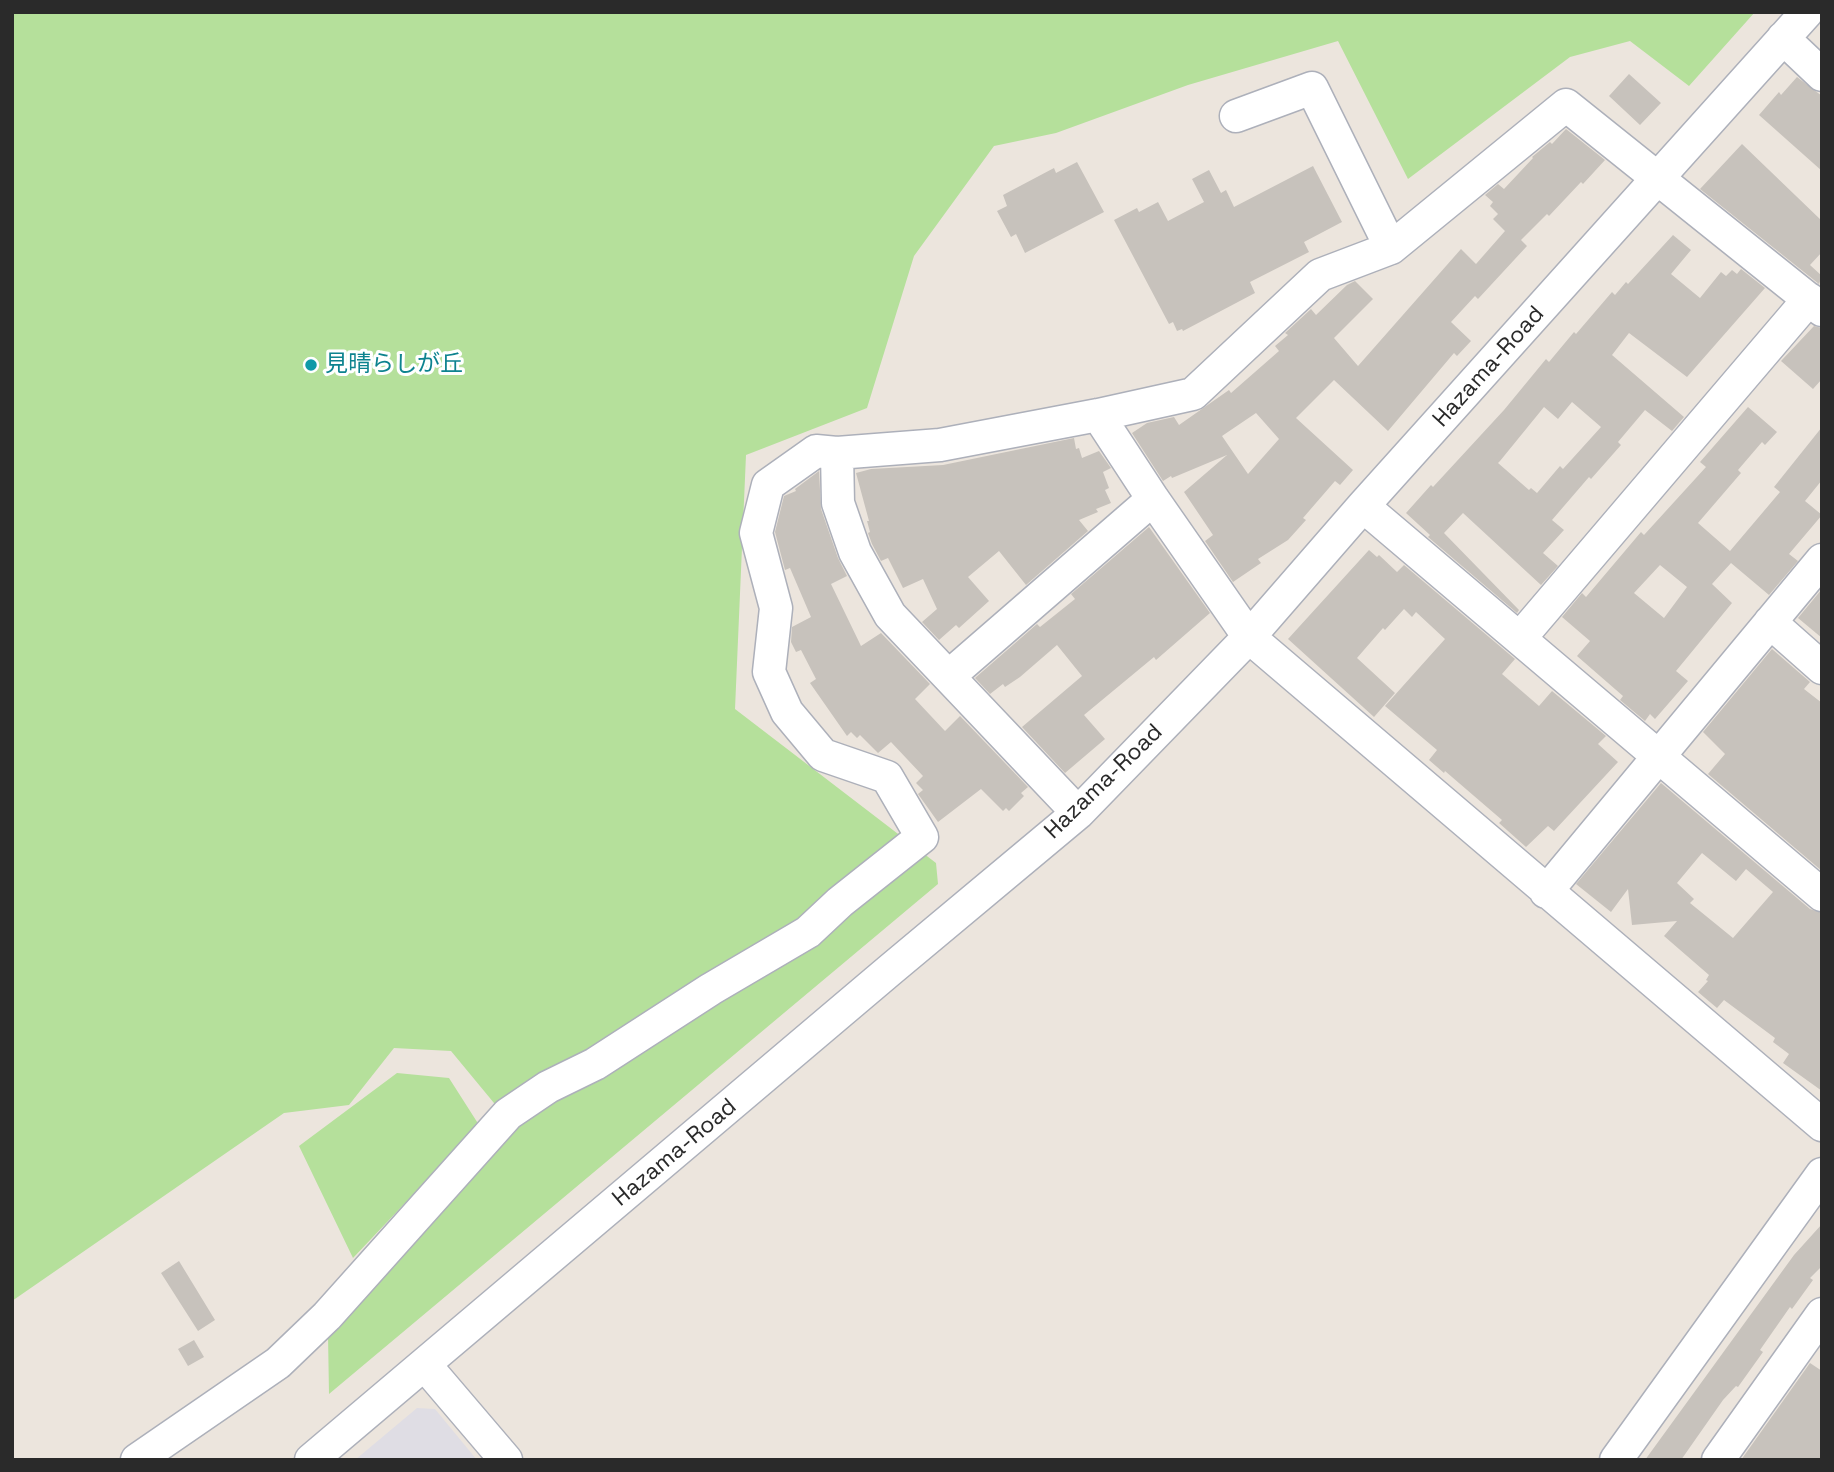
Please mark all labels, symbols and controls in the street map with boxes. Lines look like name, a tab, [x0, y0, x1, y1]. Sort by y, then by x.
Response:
street label: Hazama-Road	[1427, 301, 1551, 433]
place label: 見晴らしが丘	[325, 351, 463, 379]
marker: 見晴らしが丘	[303, 357, 319, 373]
street label: Hazama-Road	[1039, 719, 1169, 845]
street label: Hazama-Road	[607, 1093, 743, 1213]

